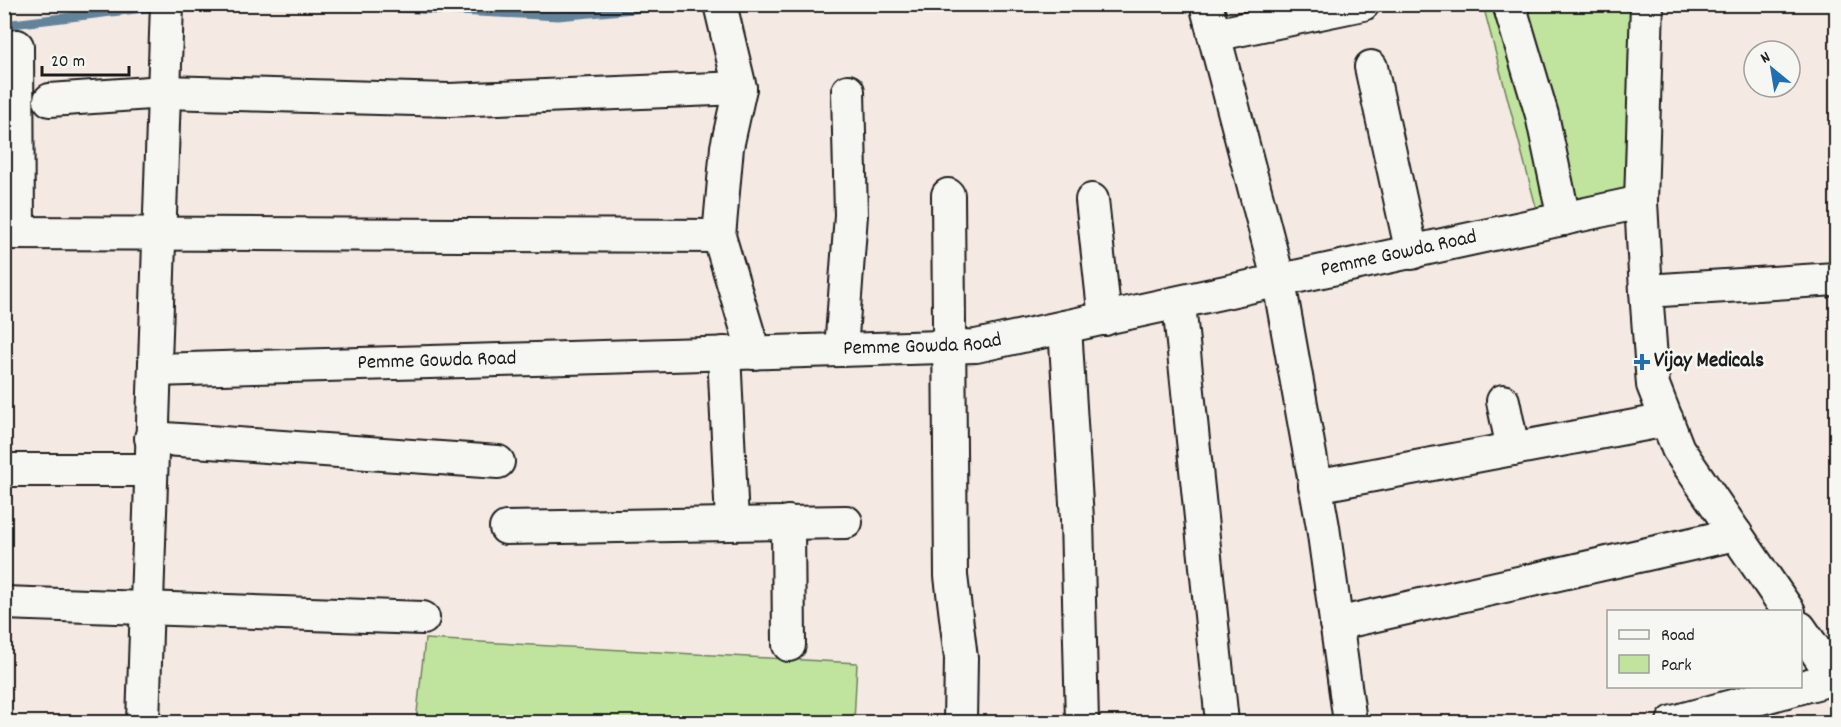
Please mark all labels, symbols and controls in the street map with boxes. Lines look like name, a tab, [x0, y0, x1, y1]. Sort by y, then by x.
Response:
scale bar	[42, 39, 129, 77]
north arrow	[1742, 39, 1802, 99]
text: N	[1757, 46, 1775, 70]
text: 20 m	[51, 50, 85, 75]
street label: Pemme Gowda Road	[1318, 223, 1480, 286]
street label: Pemme Gowda Road	[843, 326, 1005, 365]
street label: Pemme Gowda Road	[357, 344, 517, 379]
place label: Vijay Medicals	[1654, 347, 1764, 377]
marker: Vijay Medicals	[1635, 355, 1649, 369]
legend	[1607, 610, 1802, 688]
text: Road	[1661, 624, 1695, 649]
text: Park	[1661, 654, 1692, 679]

